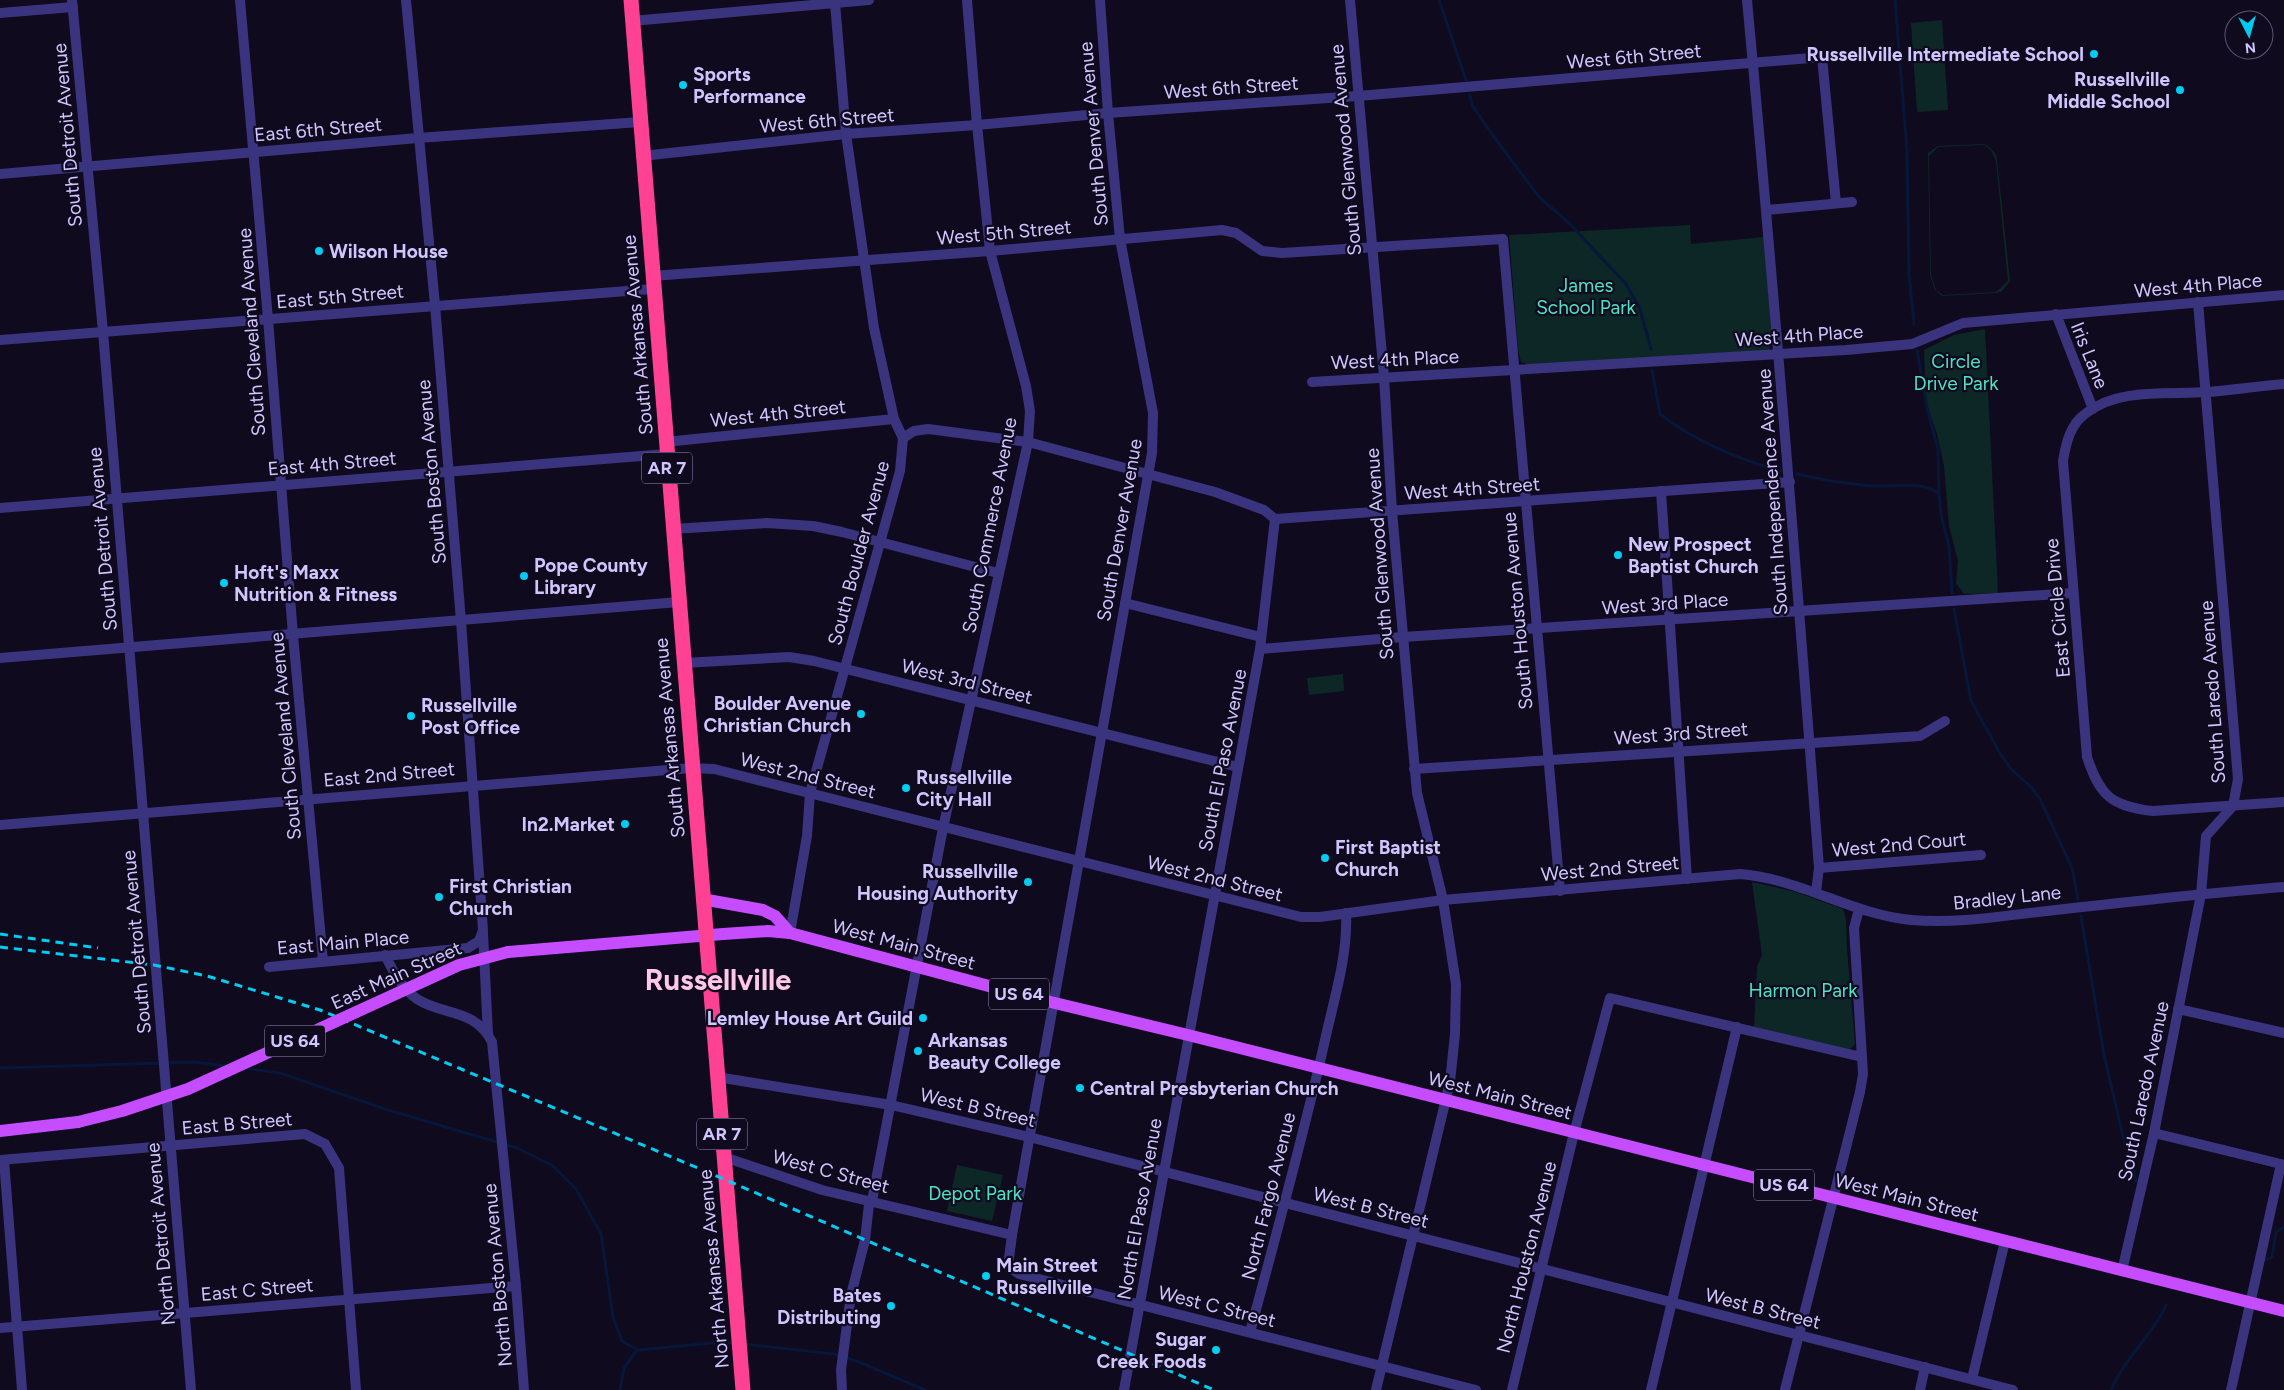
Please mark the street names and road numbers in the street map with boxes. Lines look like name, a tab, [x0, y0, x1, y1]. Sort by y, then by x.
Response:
street label: West 6th Street	[1566, 39, 1702, 74]
street label: South Denver Avenue	[1074, 41, 1113, 227]
street label: South Detroit Avenue	[48, 42, 87, 228]
street label: South Glenwood Avenue	[1325, 43, 1366, 257]
street label: West 6th Street	[1163, 71, 1299, 104]
street label: West 6th Street	[759, 103, 895, 138]
street label: East 6th Street	[253, 112, 383, 147]
street label: West 5th Street	[936, 215, 1072, 250]
street label: South Cleveland Avenue	[233, 227, 270, 437]
street label: South Arkansas Avenue	[617, 234, 658, 436]
street label: West 4th Place	[2133, 268, 2263, 303]
street label: East 5th Street	[275, 279, 405, 314]
street label: Iris Lane	[2066, 318, 2113, 392]
street label: West 4th Place	[1734, 320, 1864, 351]
street label: West 4th Place	[1330, 345, 1460, 374]
street label: South Independence Avenue	[1752, 368, 1793, 616]
street label: South Boston Avenue	[412, 379, 451, 565]
street label: West 4th Street	[709, 395, 847, 432]
street label: South Commerce Avenue	[957, 415, 1022, 635]
street label: South Denver Avenue	[1092, 437, 1147, 623]
street label: South Detroit Avenue	[83, 446, 122, 632]
street label: East 4th Street	[267, 446, 397, 481]
street label: South Glenwood Avenue	[1361, 447, 1398, 661]
road number: AR 7	[642, 452, 692, 483]
street label: South Boulder Avenue	[823, 458, 894, 648]
street label: West 4th Street	[1403, 472, 1541, 505]
street label: South Houston Avenue	[1497, 511, 1538, 711]
street label: East Circle Drive	[2040, 537, 2075, 679]
street label: West 3rd Place	[1601, 588, 1729, 619]
street label: South Laredo Avenue	[2195, 600, 2230, 784]
street label: South Cleveland Avenue	[265, 631, 306, 841]
street label: South Arkansas Avenue	[649, 637, 690, 839]
street label: West 3rd Street	[899, 654, 1035, 709]
street label: South El Paso Avenue	[1194, 667, 1251, 853]
street label: West 3rd Street	[1613, 717, 1749, 750]
street label: West 2nd Street	[738, 748, 878, 803]
street label: East 2nd Street	[322, 757, 456, 792]
street label: West 2nd Court	[1831, 827, 1967, 862]
street label: South Detroit Avenue	[117, 849, 156, 1035]
street label: West 2nd Street	[1145, 851, 1285, 906]
street label: West 2nd Street	[1540, 851, 1680, 886]
street label: Bradley Lane	[1952, 880, 2062, 915]
street label: West Main Street	[830, 914, 978, 975]
street label: East Main Place	[276, 925, 410, 960]
street label: East Main Street	[327, 936, 465, 1015]
road number: US 64	[989, 979, 1049, 1010]
street label: South Laredo Avenue	[2113, 999, 2174, 1183]
road number: US 64	[265, 1026, 325, 1056]
street label: West Main Street	[1426, 1067, 1574, 1124]
street label: West B Street	[918, 1083, 1038, 1132]
street label: East B Street	[181, 1107, 293, 1140]
street label: North Fargo Avenue	[1237, 1110, 1300, 1282]
street label: North El Paso Avenue	[1112, 1116, 1167, 1302]
road number: AR 7	[697, 1118, 747, 1150]
street label: North Detroit Avenue	[141, 1142, 180, 1326]
street label: West C Street	[770, 1145, 892, 1198]
street label: North Houston Avenue	[1491, 1159, 1561, 1356]
street label: North Arkansas Avenue	[693, 1169, 734, 1369]
street label: West Main Street	[1833, 1169, 1981, 1226]
road number: US 64	[1754, 1170, 1814, 1200]
street label: North Boston Avenue	[478, 1182, 517, 1368]
street label: West B Street	[1311, 1182, 1431, 1233]
street label: East C Street	[200, 1273, 314, 1306]
street label: West C Street	[1156, 1281, 1278, 1332]
street label: West B Street	[1703, 1283, 1823, 1334]

